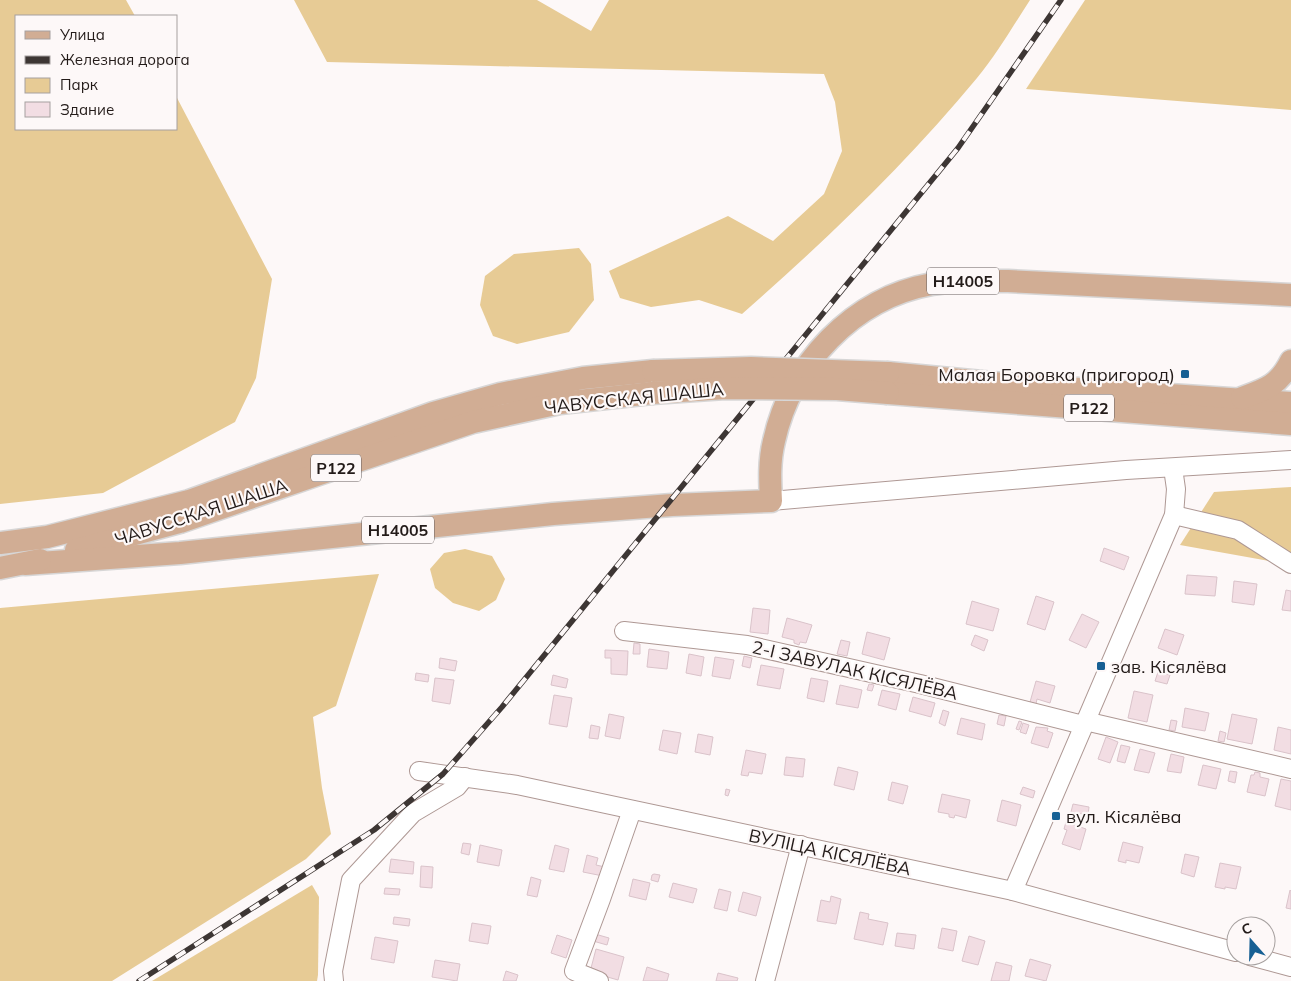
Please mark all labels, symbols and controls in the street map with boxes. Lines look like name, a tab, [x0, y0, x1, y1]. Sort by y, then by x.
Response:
legend	[15, 15, 178, 130]
text: Улица	[59, 25, 105, 44]
text: Железная дорога	[60, 50, 190, 69]
text: Парк	[60, 75, 99, 94]
text: Здание	[60, 100, 114, 119]
road number: Н14005	[927, 268, 999, 294]
place label: Малая Боровка (пригород)	[938, 363, 1175, 386]
marker: Малая Боровка (пригород)	[1179, 368, 1191, 380]
street label: ЧАВУССКАЯ ШАША	[543, 377, 725, 419]
road number: Р122	[1064, 394, 1114, 422]
road number: Р122	[311, 454, 361, 482]
street label: ЧАВУССКАЯ ШАША	[112, 473, 290, 551]
road number: Н14005	[362, 516, 434, 544]
street label: 2-І ЗАВУЛАК КІСЯЛЁВА	[750, 635, 960, 705]
place label: зав. Кісялёва	[1111, 655, 1227, 678]
marker: зав. Кісялёва	[1095, 660, 1107, 672]
place label: вул. Кісялёва	[1066, 805, 1181, 828]
marker: вул. Кісялёва	[1050, 810, 1062, 822]
street label: ВУЛІЦА КІСЯЛЁВА	[747, 824, 913, 880]
north arrow	[1226, 916, 1276, 966]
text: С	[1239, 919, 1254, 939]

